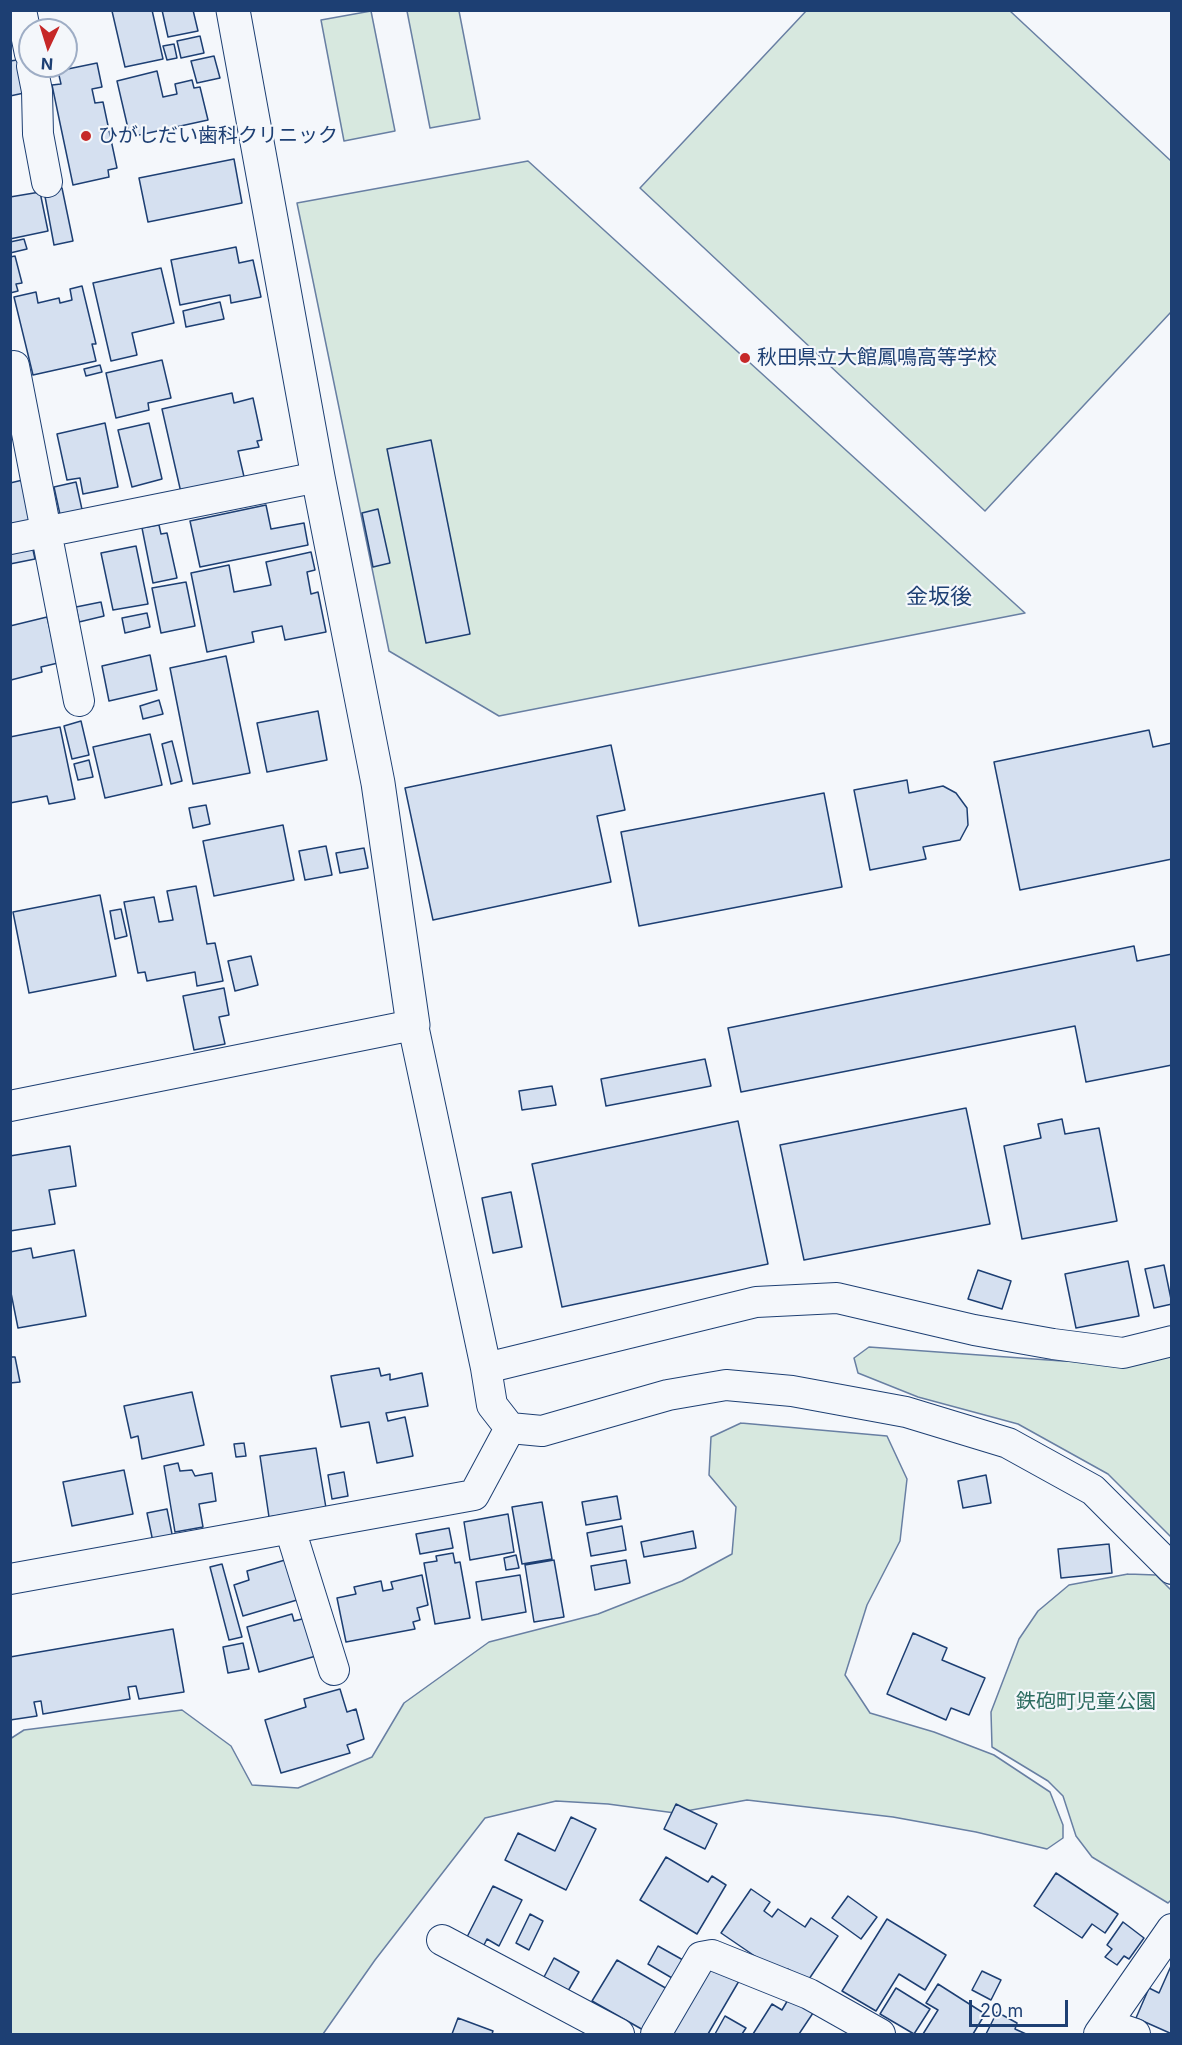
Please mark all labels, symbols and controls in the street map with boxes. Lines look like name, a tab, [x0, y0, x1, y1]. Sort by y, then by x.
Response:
north arrow	[18, 18, 78, 78]
text: N	[40, 54, 54, 74]
place label: ひがしだい歯科クリニック	[98, 124, 338, 148]
marker: ひがしだい歯科クリニック	[79, 129, 93, 143]
place label: 秋田県立大館鳳鳴高等学校	[757, 346, 997, 370]
marker: 秋田県立大館鳳鳴高等学校	[738, 351, 752, 365]
district label: 金坂後	[906, 584, 972, 610]
park label: 鉄砲町児童公園	[1016, 1690, 1156, 1714]
scale bar	[972, 1988, 1071, 2026]
text: 20 m	[980, 2000, 1023, 2021]

